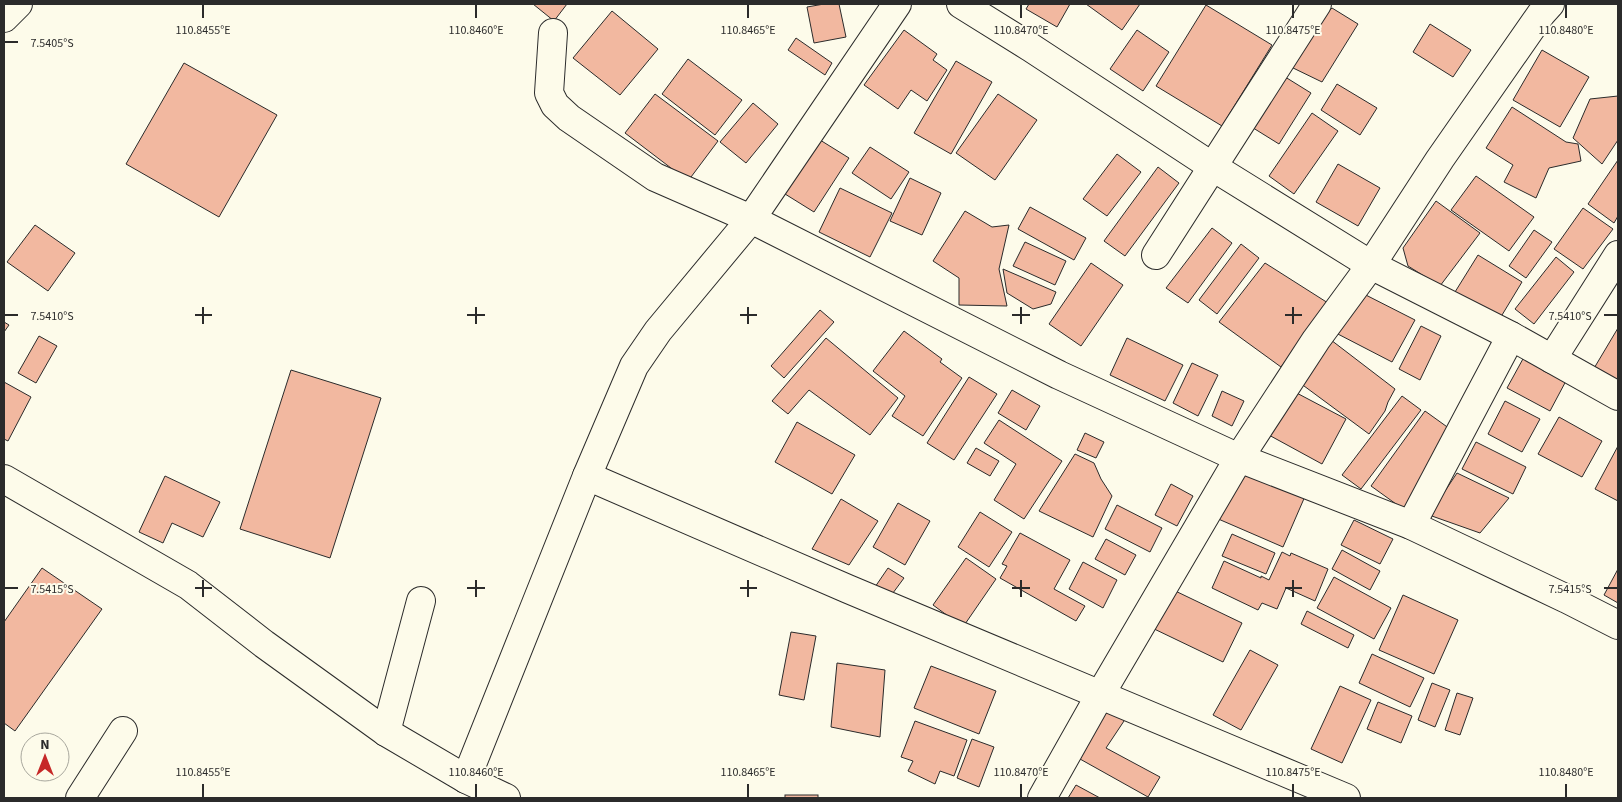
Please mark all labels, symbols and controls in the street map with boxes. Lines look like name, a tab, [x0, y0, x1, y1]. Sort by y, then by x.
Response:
text: 110.8455°E	[175, 22, 231, 39]
text: 110.8460°E	[448, 22, 504, 39]
text: 110.8465°E	[720, 22, 776, 39]
text: 110.8470°E	[993, 22, 1049, 39]
text: 110.8475°E	[1265, 22, 1321, 39]
text: 110.8480°E	[1538, 22, 1594, 39]
text: 7.5405°S	[30, 35, 74, 52]
text: 7.5410°S	[30, 308, 74, 325]
text: 7.5410°S	[1548, 308, 1592, 325]
text: 7.5415°S	[30, 581, 74, 598]
text: 7.5415°S	[1548, 581, 1592, 598]
north arrow	[20, 732, 70, 782]
text: N	[40, 735, 50, 755]
text: 110.8455°E	[175, 764, 231, 781]
text: 110.8460°E	[448, 764, 504, 781]
text: 110.8465°E	[720, 764, 776, 781]
text: 110.8470°E	[993, 764, 1049, 781]
text: 110.8475°E	[1265, 764, 1321, 781]
text: 110.8480°E	[1538, 764, 1594, 781]

